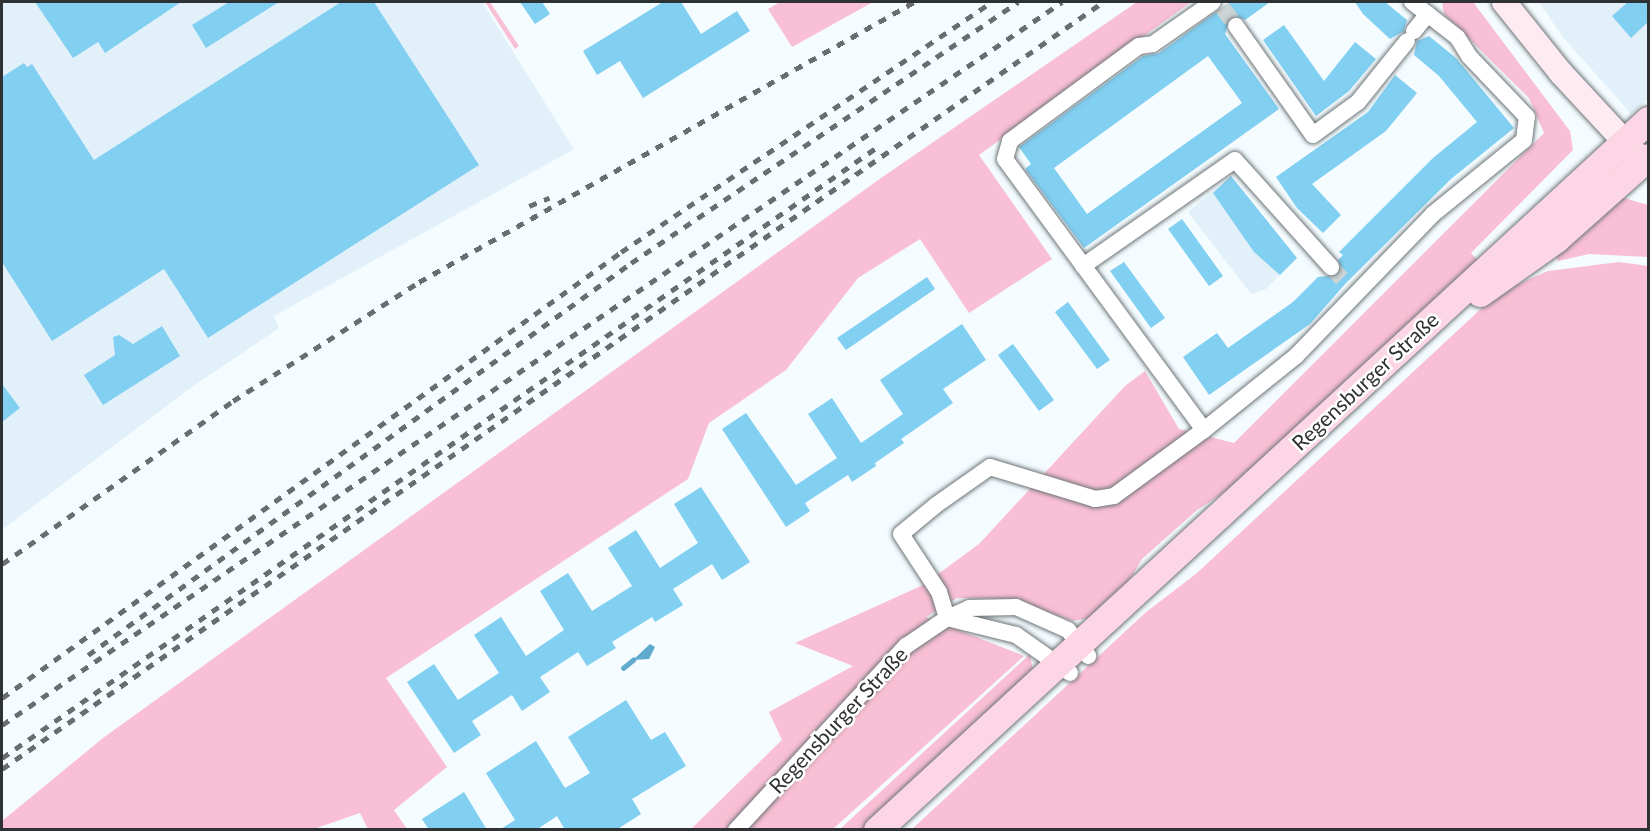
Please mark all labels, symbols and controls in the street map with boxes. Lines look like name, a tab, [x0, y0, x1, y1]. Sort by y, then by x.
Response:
street label: Regensburger Straße	[1286, 306, 1444, 456]
street label: Regensburger Straße	[763, 641, 913, 799]

